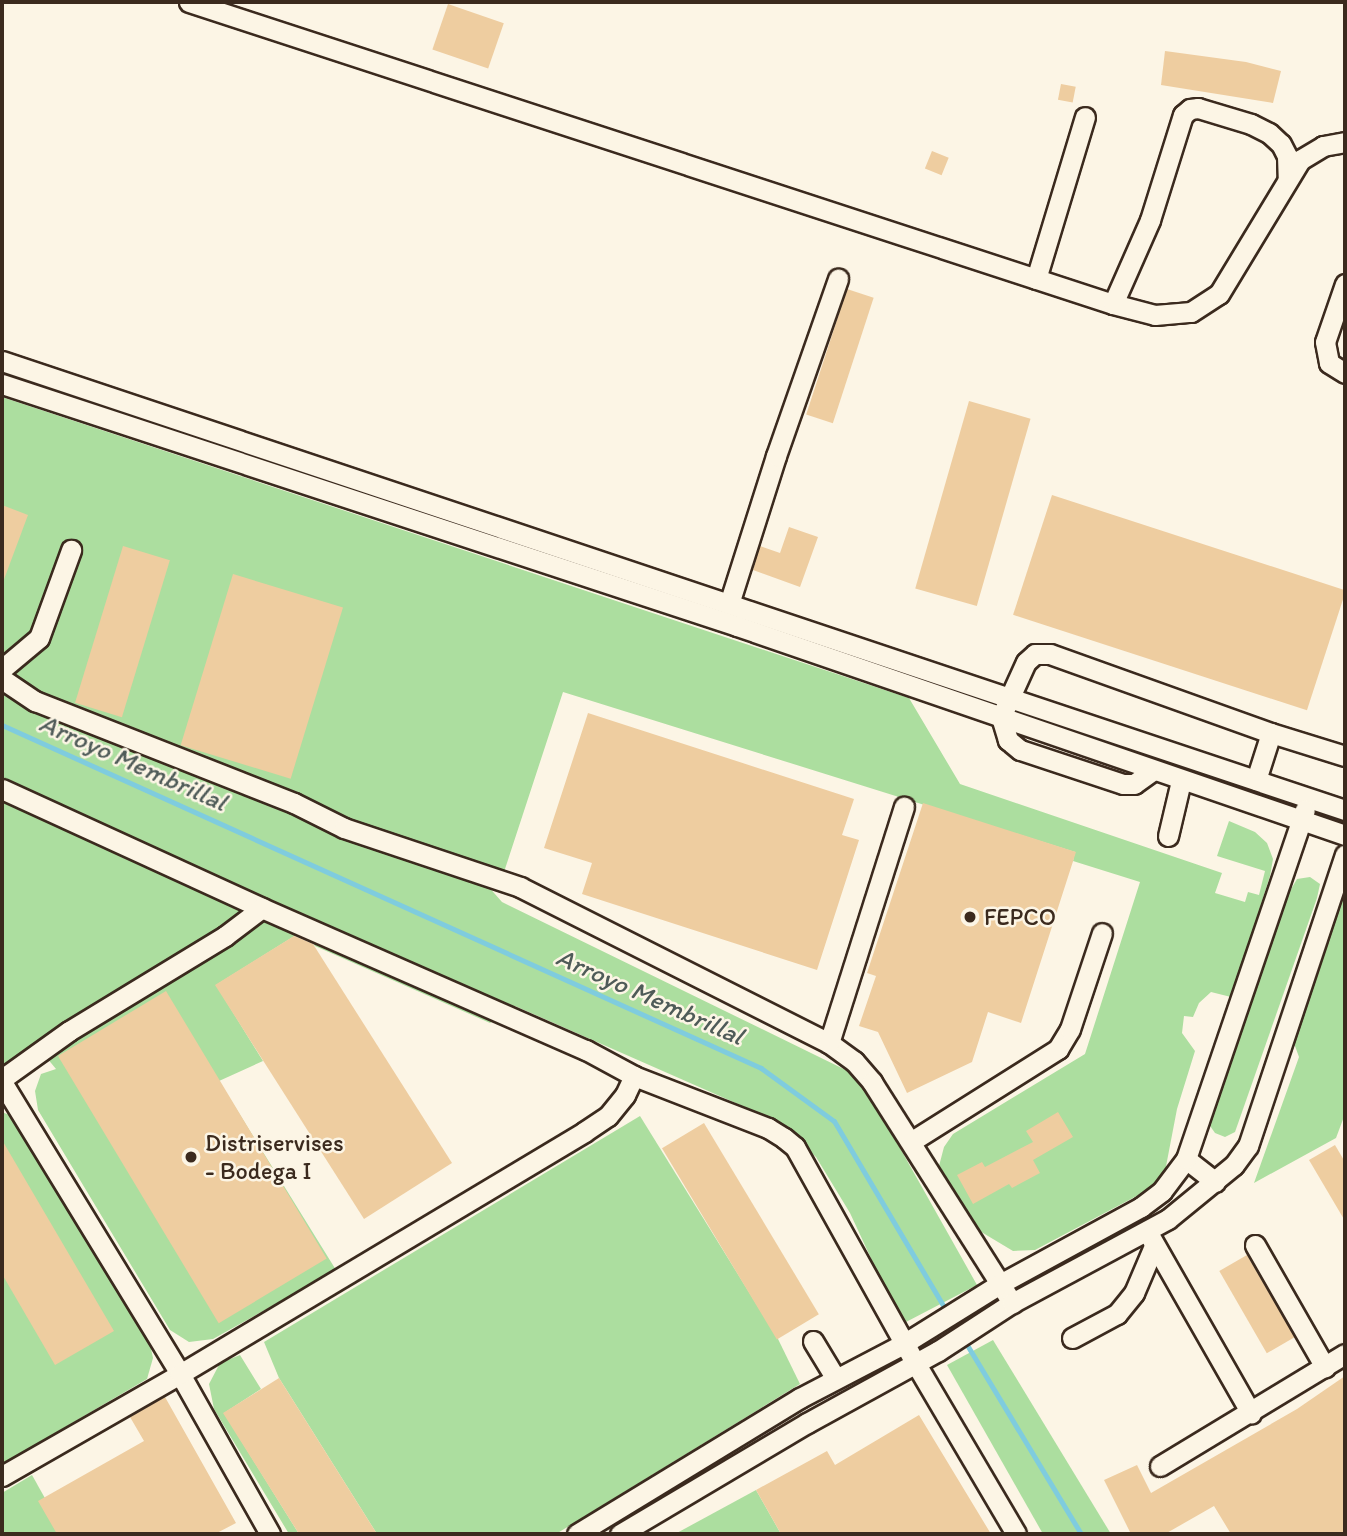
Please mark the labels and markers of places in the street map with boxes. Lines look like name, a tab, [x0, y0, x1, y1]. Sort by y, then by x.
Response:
place label: FEPCO	[984, 903, 1056, 931]
marker: FEPCO	[962, 909, 978, 925]
place label: Distriservises - Bodega I	[205, 1129, 344, 1185]
marker: Distriservises - Bodega I	[183, 1149, 199, 1165]

